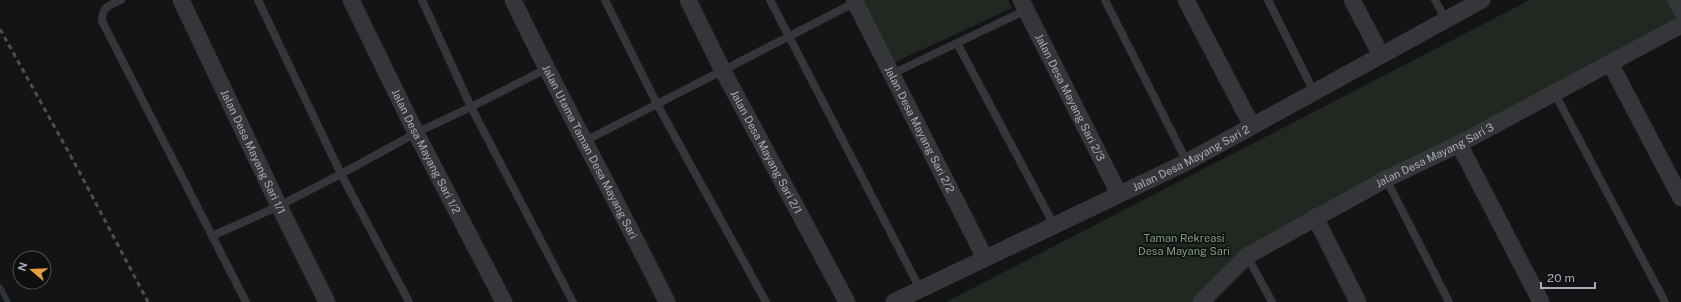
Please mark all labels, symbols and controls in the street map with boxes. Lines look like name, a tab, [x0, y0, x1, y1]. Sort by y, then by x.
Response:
street label: Jalan Desa Mayang Sari 2/3	[1033, 32, 1107, 163]
street label: Jalan Utama Taman Desa Mayang Sari	[540, 63, 640, 240]
street label: Jalan Desa Mayang Sari 2/2	[882, 64, 957, 195]
street label: Jalan Desa Mayang Sari 1/2	[389, 87, 463, 216]
street label: Jalan Desa Mayang Sari 1/1	[218, 88, 288, 216]
street label: Jalan Desa Mayang Sari 2/1	[728, 88, 804, 216]
street label: Jalan Desa Mayang Sari 3	[1373, 121, 1496, 190]
street label: Jalan Desa Mayang Sari 2	[1130, 123, 1252, 193]
park label: Taman Rekreasi Desa Mayang Sari	[1138, 232, 1230, 257]
north arrow	[12, 250, 52, 290]
text: N	[15, 261, 30, 273]
scale bar	[1541, 264, 1595, 290]
text: 20 m	[1547, 271, 1575, 285]

